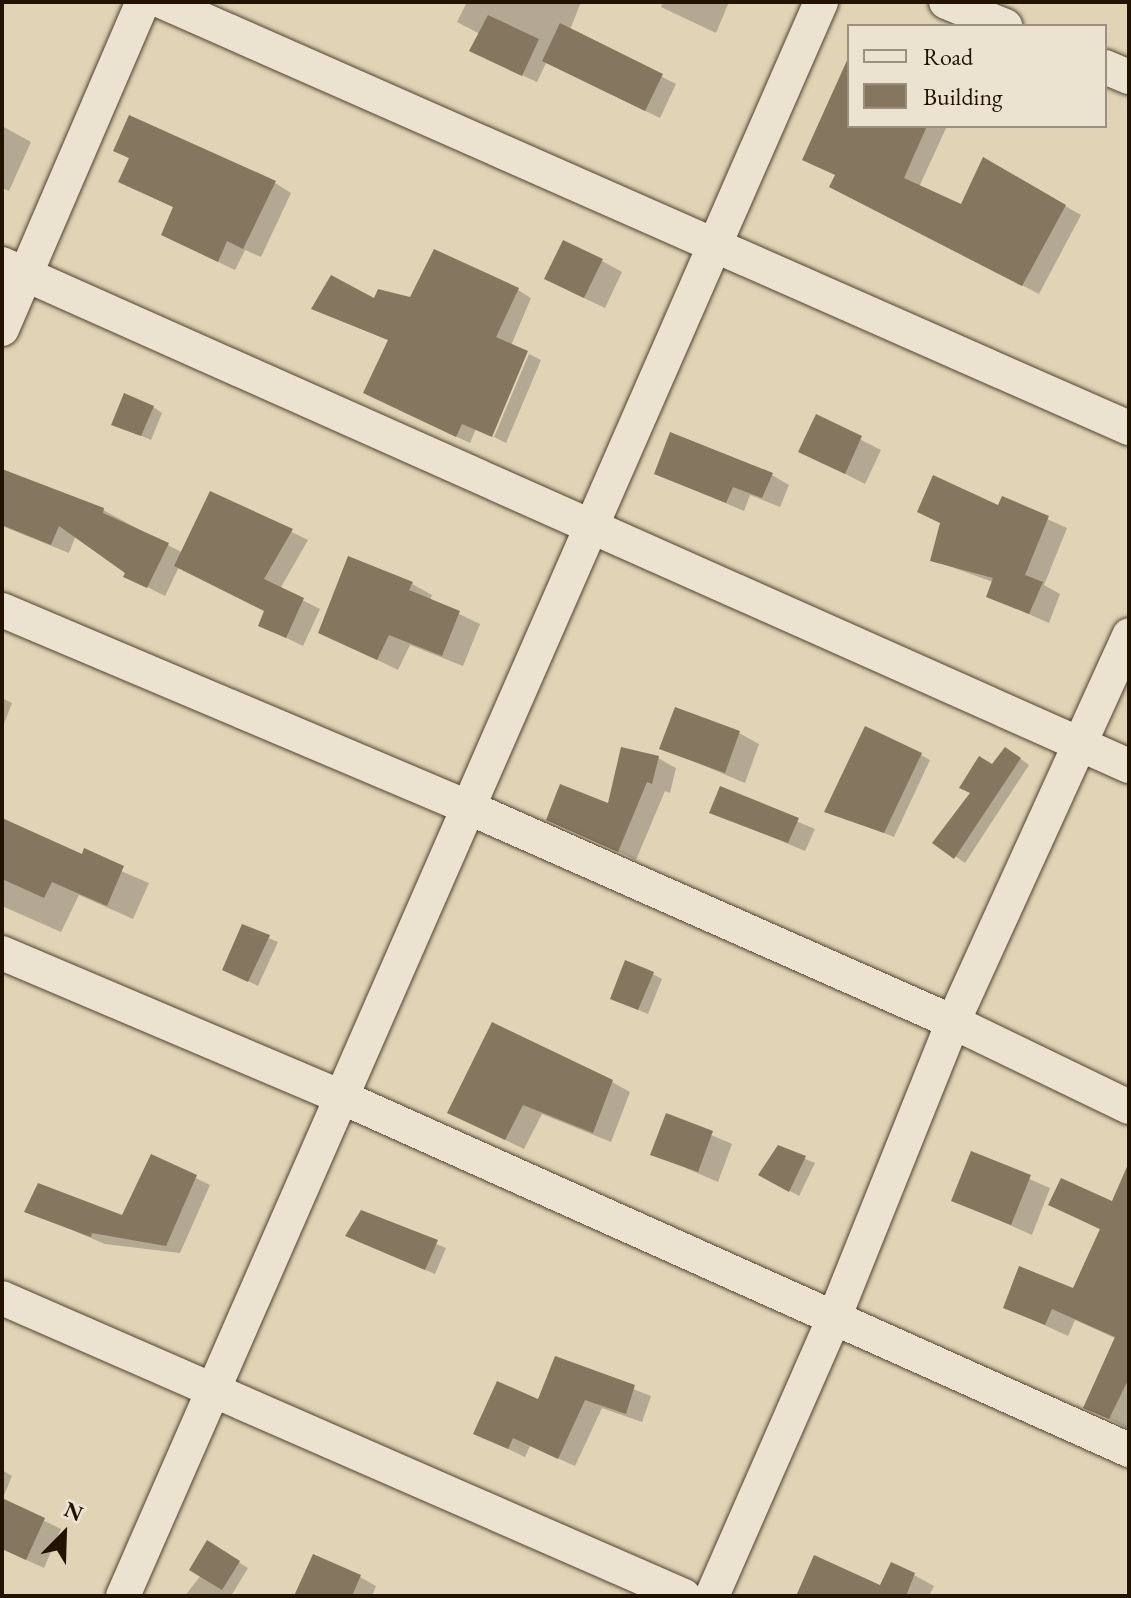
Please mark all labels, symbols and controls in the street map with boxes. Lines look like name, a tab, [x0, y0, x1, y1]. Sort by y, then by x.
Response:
legend	[847, 24, 1107, 128]
text: Road	[923, 41, 973, 72]
text: Building	[923, 81, 1003, 112]
north arrow	[24, 1494, 104, 1574]
text: N	[60, 1495, 87, 1528]

